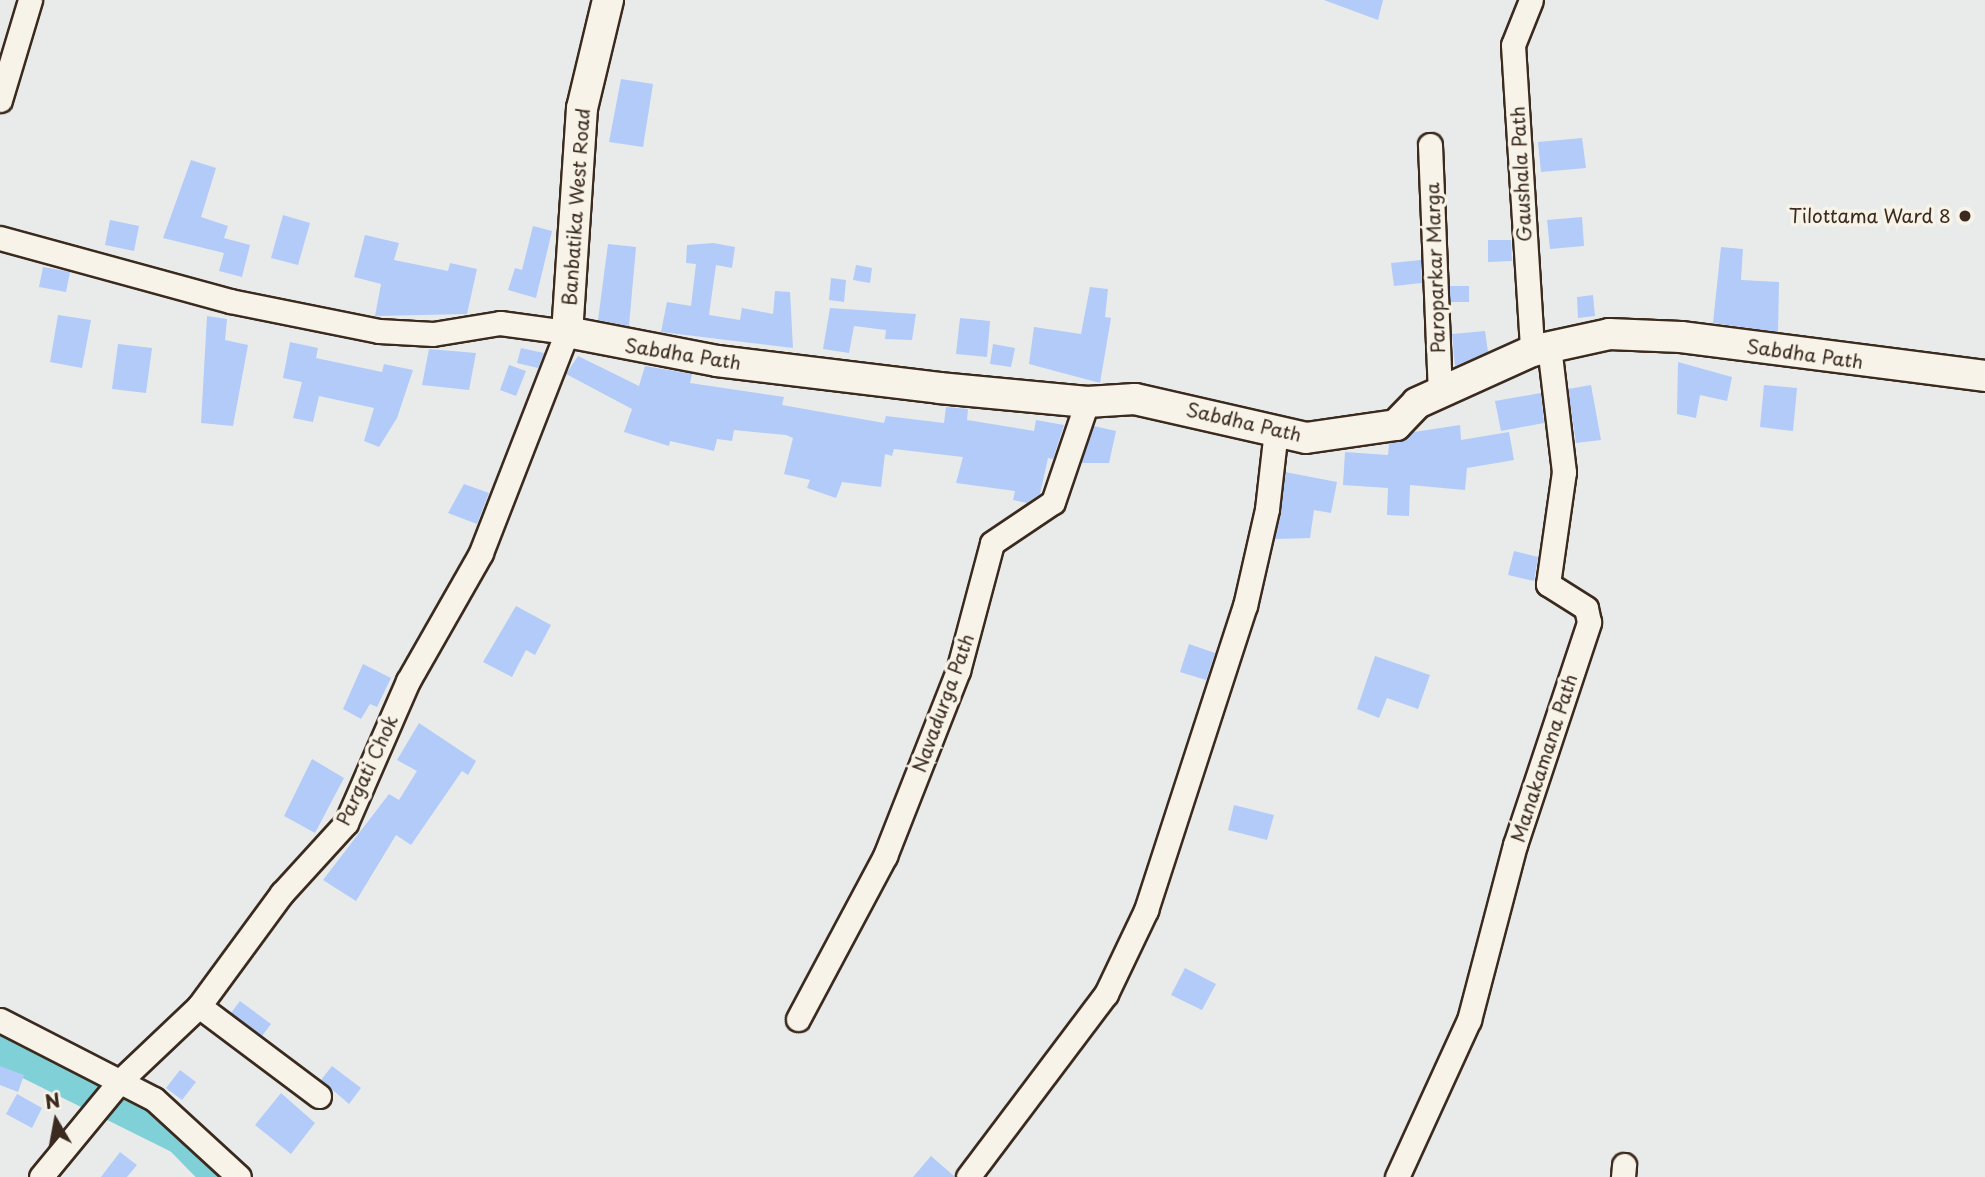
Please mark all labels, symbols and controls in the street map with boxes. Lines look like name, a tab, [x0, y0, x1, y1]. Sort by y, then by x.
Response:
street label: Gaushala Path	[1506, 106, 1536, 242]
street label: Banbatika West Road	[558, 108, 594, 306]
street label: Paroparkar Marga	[1421, 182, 1449, 354]
place label: Tilottama Ward 8	[1787, 205, 1951, 227]
marker: Tilottama Ward 8	[1957, 208, 1973, 224]
street label: Sabdha Path	[623, 334, 743, 374]
street label: Sabdha Path	[1745, 335, 1865, 373]
street label: Sabdha Path	[1184, 398, 1304, 446]
street label: Navadurga Path	[907, 630, 979, 776]
street label: Manakamana Path	[1506, 671, 1582, 845]
street label: Pargati Chok	[331, 711, 403, 829]
text: N	[43, 1085, 62, 1115]
north arrow	[21, 1086, 91, 1156]

